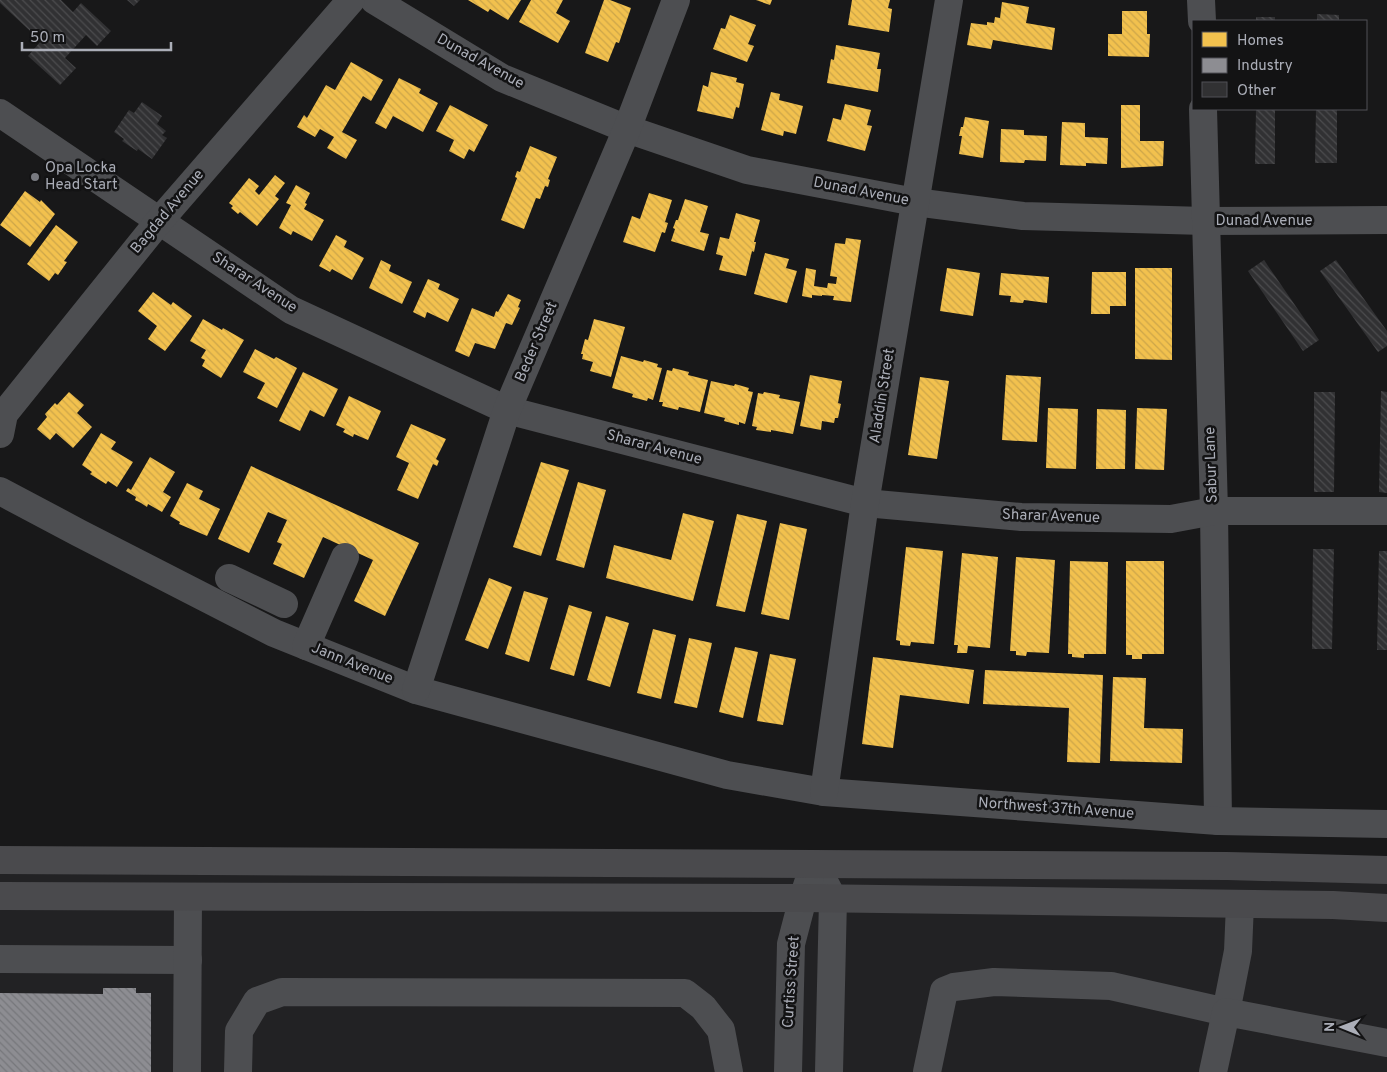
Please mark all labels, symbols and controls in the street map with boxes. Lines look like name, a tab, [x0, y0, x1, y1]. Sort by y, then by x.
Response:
scale bar	[22, 20, 171, 52]
legend	[1192, 20, 1367, 110]
text: 50 m	[30, 29, 65, 48]
street label: Dunad Avenue	[433, 30, 527, 94]
text: Homes	[1237, 32, 1284, 51]
text: Industry	[1237, 57, 1293, 76]
text: Other	[1237, 82, 1276, 101]
place label: Opa Locka Head Start	[45, 159, 118, 195]
street label: Bagdad Avenue	[127, 166, 209, 258]
marker: Opa Locka Head Start	[29, 171, 41, 183]
street label: Dunad Avenue	[812, 173, 910, 211]
street label: Dunad Avenue	[1216, 212, 1312, 231]
street label: Sharar Avenue	[208, 248, 300, 318]
street label: Beder Street	[512, 299, 562, 385]
street label: Aladdin Street	[866, 347, 900, 445]
street label: Sharar Avenue	[604, 426, 704, 470]
street label: Sabur Lane	[1201, 426, 1223, 504]
street label: Sharar Avenue	[1002, 506, 1100, 528]
street label: Jann Avenue	[308, 639, 396, 689]
street label: Northwest 37th Avenue	[977, 794, 1135, 824]
street label: Curtiss Street	[779, 935, 805, 1029]
north arrow	[1317, 1002, 1367, 1052]
text: N	[1322, 1022, 1339, 1032]

